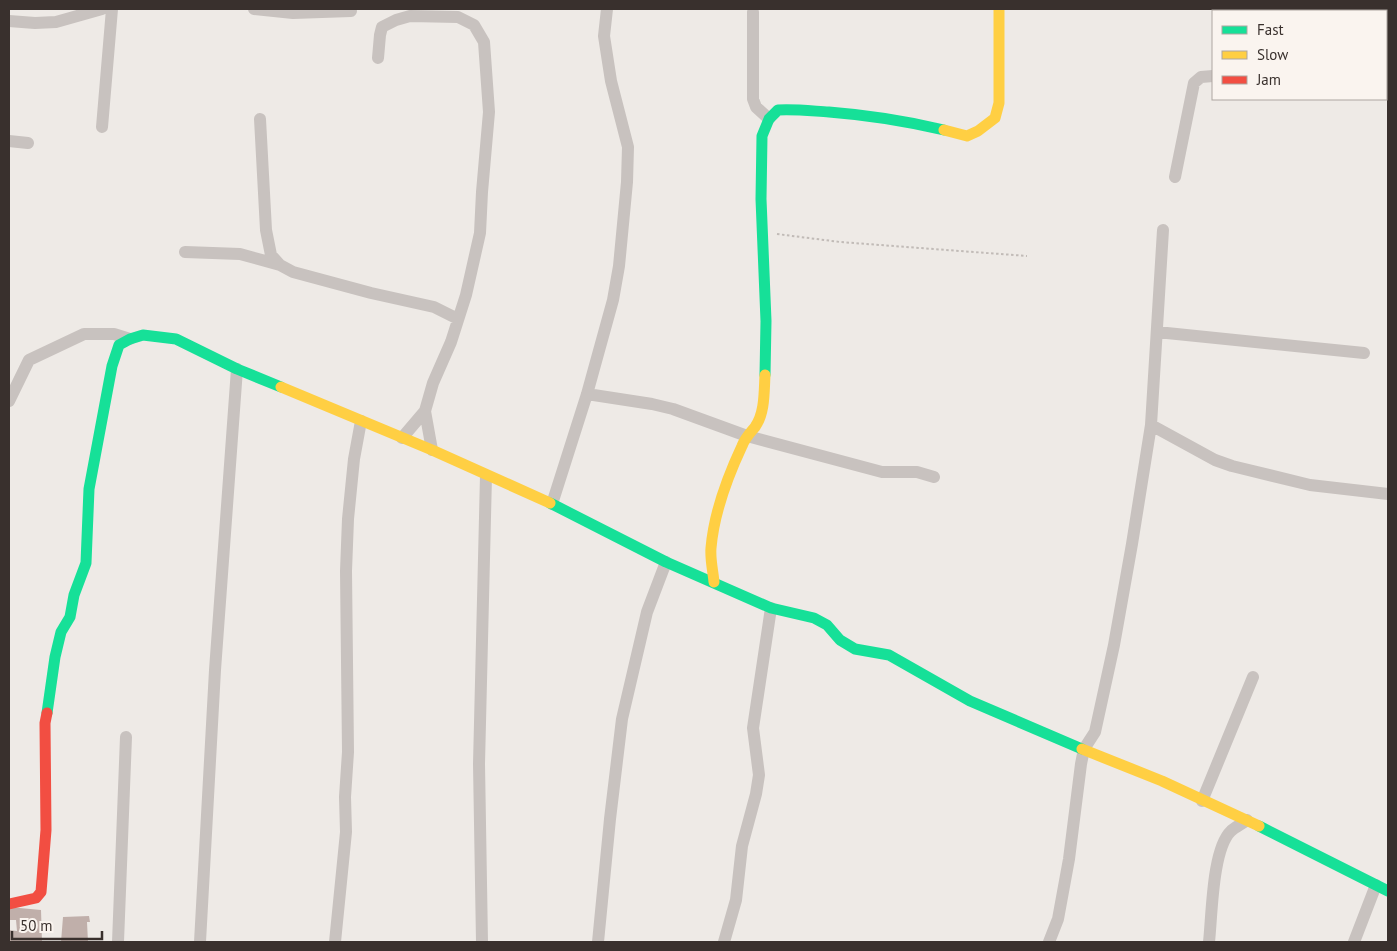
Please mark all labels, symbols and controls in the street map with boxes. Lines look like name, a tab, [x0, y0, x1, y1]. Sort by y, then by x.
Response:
legend	[1212, 10, 1387, 100]
text: Fast	[1257, 20, 1284, 39]
text: Slow	[1257, 45, 1288, 64]
text: Jam	[1256, 70, 1281, 89]
scale bar	[12, 908, 102, 940]
text: 50 m	[20, 916, 53, 935]

